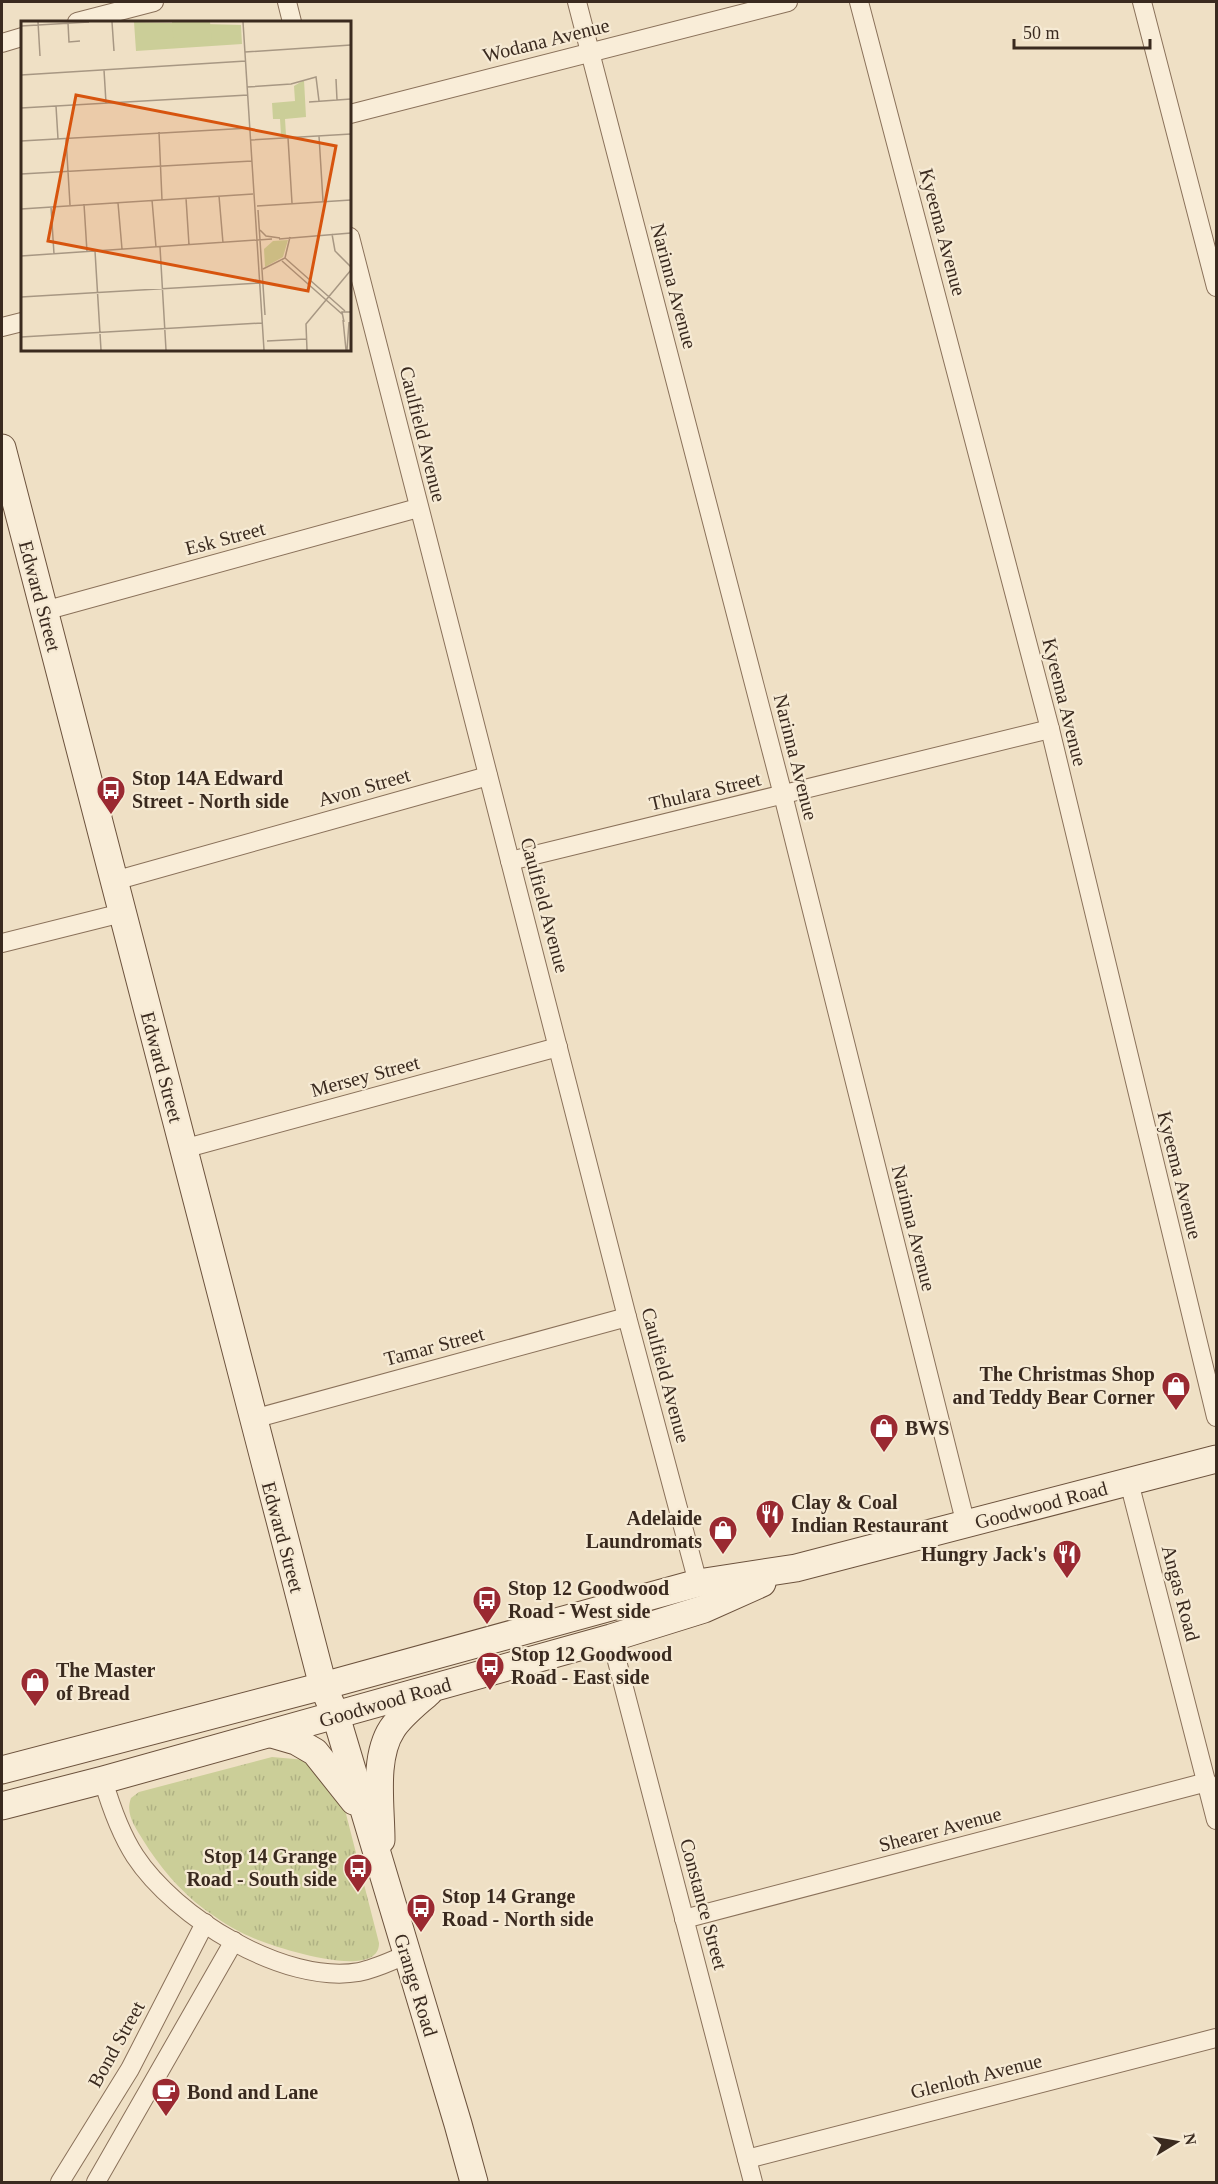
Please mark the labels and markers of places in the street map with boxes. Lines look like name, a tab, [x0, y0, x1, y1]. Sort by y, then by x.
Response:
place label: Stop 14A Edward Street - North side	[132, 767, 289, 812]
bus stop icon: Stop 14A Edward Street - North side	[95, 774, 127, 816]
place label: The Christmas Shop and Teddy Bear Corner	[953, 1363, 1155, 1409]
shop icon: The Christmas Shop and Teddy Bear Corner	[1160, 1370, 1192, 1412]
shop icon: BWS	[868, 1412, 900, 1454]
place label: BWS	[905, 1417, 949, 1439]
place label: Clay & Coal Indian Restaurant	[791, 1491, 949, 1536]
restaurant icon: Clay & Coal Indian Restaurant	[754, 1498, 786, 1540]
place label: Adelaide Laundromats	[586, 1507, 702, 1552]
shop icon: Adelaide Laundromats	[707, 1514, 739, 1556]
restaurant icon: Hungry Jack's	[1051, 1538, 1083, 1580]
place label: Hungry Jack's	[921, 1543, 1046, 1566]
place label: Stop 12 Goodwood Road - West side	[508, 1577, 669, 1622]
bus stop icon: Stop 12 Goodwood Road - West side	[471, 1584, 503, 1626]
place label: Stop 12 Goodwood Road - East side	[511, 1643, 672, 1688]
bus stop icon: Stop 12 Goodwood Road - East side	[474, 1650, 506, 1692]
place label: The Master of Bread	[56, 1659, 156, 1704]
shop icon: The Master of Bread	[19, 1666, 51, 1708]
place label: Stop 14 Grange Road - South side	[186, 1845, 337, 1890]
bus stop icon: Stop 14 Grange Road - South side	[342, 1852, 374, 1894]
place label: Stop 14 Grange Road - North side	[442, 1885, 594, 1930]
bus stop icon: Stop 14 Grange Road - North side	[405, 1892, 437, 1934]
cafe icon: Bond and Lane	[150, 2076, 182, 2118]
place label: Bond and Lane	[187, 2081, 318, 2103]

